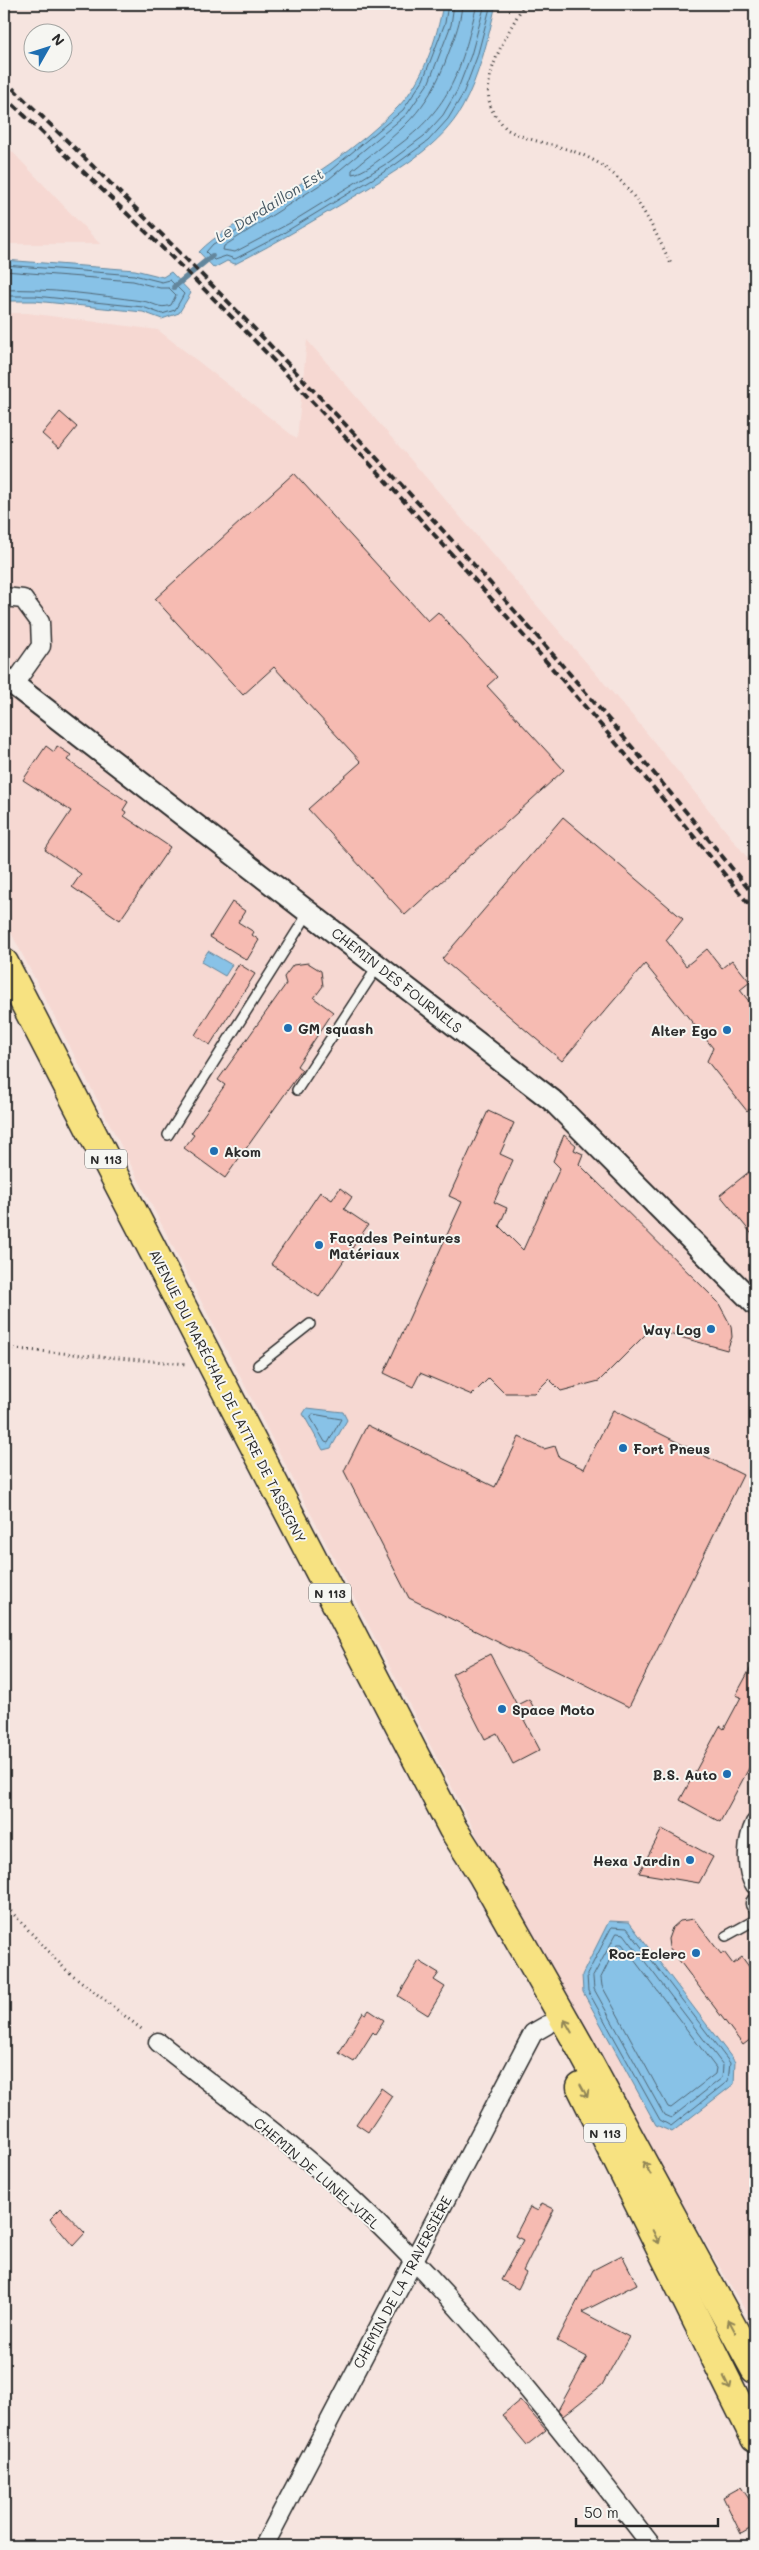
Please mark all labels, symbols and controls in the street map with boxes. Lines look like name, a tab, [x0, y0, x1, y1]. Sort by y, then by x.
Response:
north arrow	[22, 22, 72, 72]
text: N	[48, 29, 69, 50]
water label: Le Dardaillon Est	[211, 163, 327, 247]
street label: CHEMIN DES FOURNELS	[328, 923, 466, 1037]
place label: GM squash	[298, 1019, 373, 1038]
place label: Alter Ego	[651, 1021, 718, 1040]
marker: GM squash	[282, 1022, 294, 1034]
marker: Alter Ego	[721, 1024, 733, 1036]
place label: Akom	[224, 1142, 261, 1161]
marker: Akom	[208, 1145, 220, 1157]
road number: N 113	[85, 1150, 127, 1168]
place label: Façades Peintures Matériaux	[329, 1228, 460, 1263]
marker: Façades Peintures Matériaux	[313, 1239, 325, 1251]
street label: AVENUE DU MARÉCHAL DE LATTRE DE TASSIGNY	[145, 1246, 311, 1546]
place label: Way Log	[643, 1320, 701, 1339]
marker: Way Log	[705, 1323, 717, 1335]
place label: Fort Pneus	[633, 1439, 710, 1458]
marker: Fort Pneus	[617, 1442, 629, 1454]
road number: N 113	[309, 1584, 351, 1602]
place label: Space Moto	[512, 1700, 595, 1719]
marker: Space Moto	[496, 1703, 508, 1715]
place label: B.S. Auto	[653, 1765, 718, 1784]
marker: B.S. Auto	[721, 1768, 733, 1780]
place label: Hexa Jardin	[593, 1851, 680, 1870]
marker: Hexa Jardin	[684, 1854, 696, 1866]
place label: Roc-Eclerc	[608, 1944, 686, 1963]
marker: Roc-Eclerc	[690, 1947, 702, 1959]
one-way arrow	[563, 2018, 573, 2033]
one-way arrow	[579, 2084, 589, 2098]
street label: CHEMIN DE LUNEL-VIEL	[250, 2113, 384, 2233]
road number: N 113	[584, 2124, 626, 2142]
one-way arrow	[642, 2160, 652, 2175]
street label: CHEMIN DE LA TRAVERSIÈRE	[348, 2192, 456, 2372]
one-way arrow	[652, 2229, 661, 2244]
one-way arrow	[727, 2319, 737, 2334]
one-way arrow	[723, 2375, 732, 2390]
scale bar	[576, 2495, 719, 2527]
text: 50 m	[584, 2502, 619, 2522]

